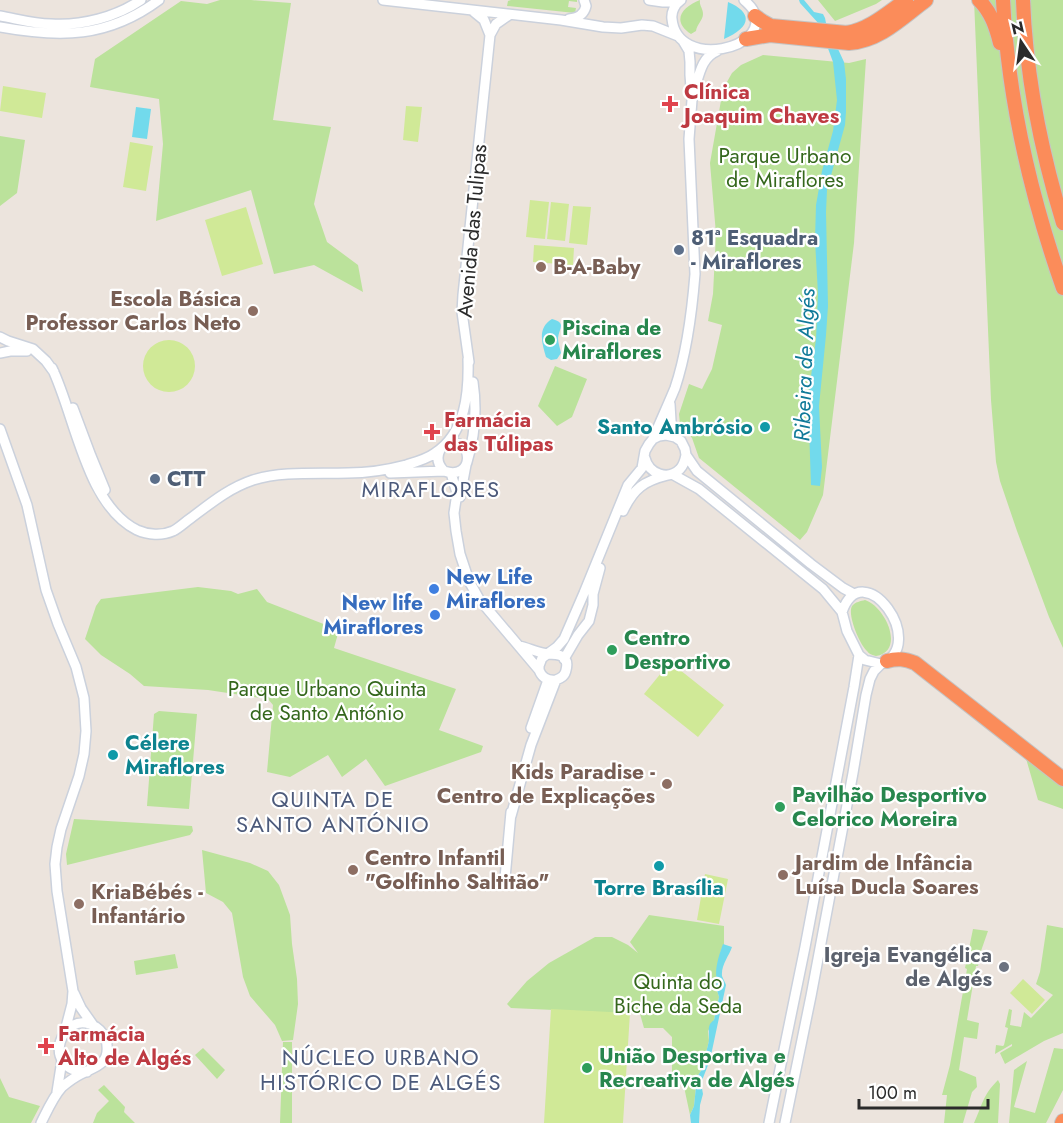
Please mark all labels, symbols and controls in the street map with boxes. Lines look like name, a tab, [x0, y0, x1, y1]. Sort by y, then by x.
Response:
north arrow	[991, 12, 1051, 72]
text: N	[1009, 15, 1027, 41]
place label: Clínica Joaquim Chaves	[680, 77, 840, 131]
marker: Clínica Joaquim Chaves	[661, 95, 679, 113]
park label: Parque Urbano de Miraflores	[719, 141, 851, 195]
street label: Avenida das Tulipas	[449, 143, 495, 319]
place label: 81ª Esquadra - Miraflores	[691, 223, 818, 277]
marker: 81ª Esquadra - Miraflores	[672, 243, 686, 257]
place label: B-A-Baby	[553, 252, 642, 282]
marker: B-A-Baby	[534, 260, 548, 274]
place label: Escola Básica Professor Carlos Neto	[26, 284, 241, 338]
water label: Ribeira de Algés	[785, 288, 823, 442]
marker: Escola Básica Professor Carlos Neto	[246, 304, 260, 318]
place label: Piscina de Miraflores	[562, 313, 662, 367]
marker: Piscina de Miraflores	[543, 333, 557, 347]
place label: Farmácia das Túlipas	[444, 405, 554, 459]
place label: Santo Ambrósio	[597, 412, 753, 442]
marker: Santo Ambrósio	[758, 420, 772, 434]
marker: Farmácia das Túlipas	[425, 425, 439, 439]
place label: CTT	[167, 464, 206, 494]
marker: CTT	[148, 472, 162, 486]
district label: MIRAFLORES	[361, 473, 501, 505]
place label: New Life Miraflores	[446, 562, 546, 616]
marker: New Life Miraflores	[427, 582, 441, 596]
place label: New life Miraflores	[323, 588, 423, 642]
marker: New life Miraflores	[428, 608, 442, 622]
place label: Centro Desportivo	[624, 623, 731, 677]
marker: Centro Desportivo	[605, 643, 619, 657]
park label: Parque Urbano Quinta de Santo António	[228, 674, 426, 728]
place label: Célere Miraflores	[125, 728, 225, 782]
marker: Célere Miraflores	[106, 748, 120, 762]
place label: Kids Paradise - Centro de Explicações	[437, 757, 655, 811]
marker: Kids Paradise - Centro de Explicações	[660, 777, 674, 791]
place label: Pavilhão Desportivo Celorico Moreira	[792, 780, 987, 834]
district label: QUINTA DE SANTO ANTÓNIO	[236, 783, 430, 840]
marker: Pavilhão Desportivo Celorico Moreira	[773, 800, 787, 814]
place label: Centro Infantil "Golfinho Saltitão"	[365, 843, 549, 897]
place label: Jardim de Infância Luísa Ducla Soares	[791, 848, 979, 902]
marker: Torre Brasília	[652, 859, 666, 873]
marker: Centro Infantil "Golfinho Saltitão"	[346, 863, 360, 877]
marker: Jardim de Infância Luísa Ducla Soares	[776, 868, 790, 882]
place label: Torre Brasília	[594, 873, 724, 903]
place label: KriaBébés - Infantário	[91, 877, 203, 931]
marker: KriaBébés - Infantário	[72, 897, 86, 911]
place label: Igreja Evangélica de Algés	[824, 940, 992, 994]
marker: Igreja Evangélica de Algés	[997, 960, 1011, 974]
park label: Quinta do Biche da Seda	[614, 967, 742, 1021]
place label: Farmácia Alto de Algés	[57, 1019, 192, 1073]
marker: Farmácia Alto de Algés	[39, 1039, 53, 1053]
district label: NÚCLEO URBANO HISTÓRICO DE ALGÉS	[260, 1041, 502, 1098]
place label: União Desportiva e Recreativa de Algés	[599, 1041, 795, 1095]
marker: União Desportiva e Recreativa de Algés	[580, 1061, 594, 1075]
scale bar	[859, 1072, 988, 1110]
text: 100 m	[868, 1080, 917, 1106]

